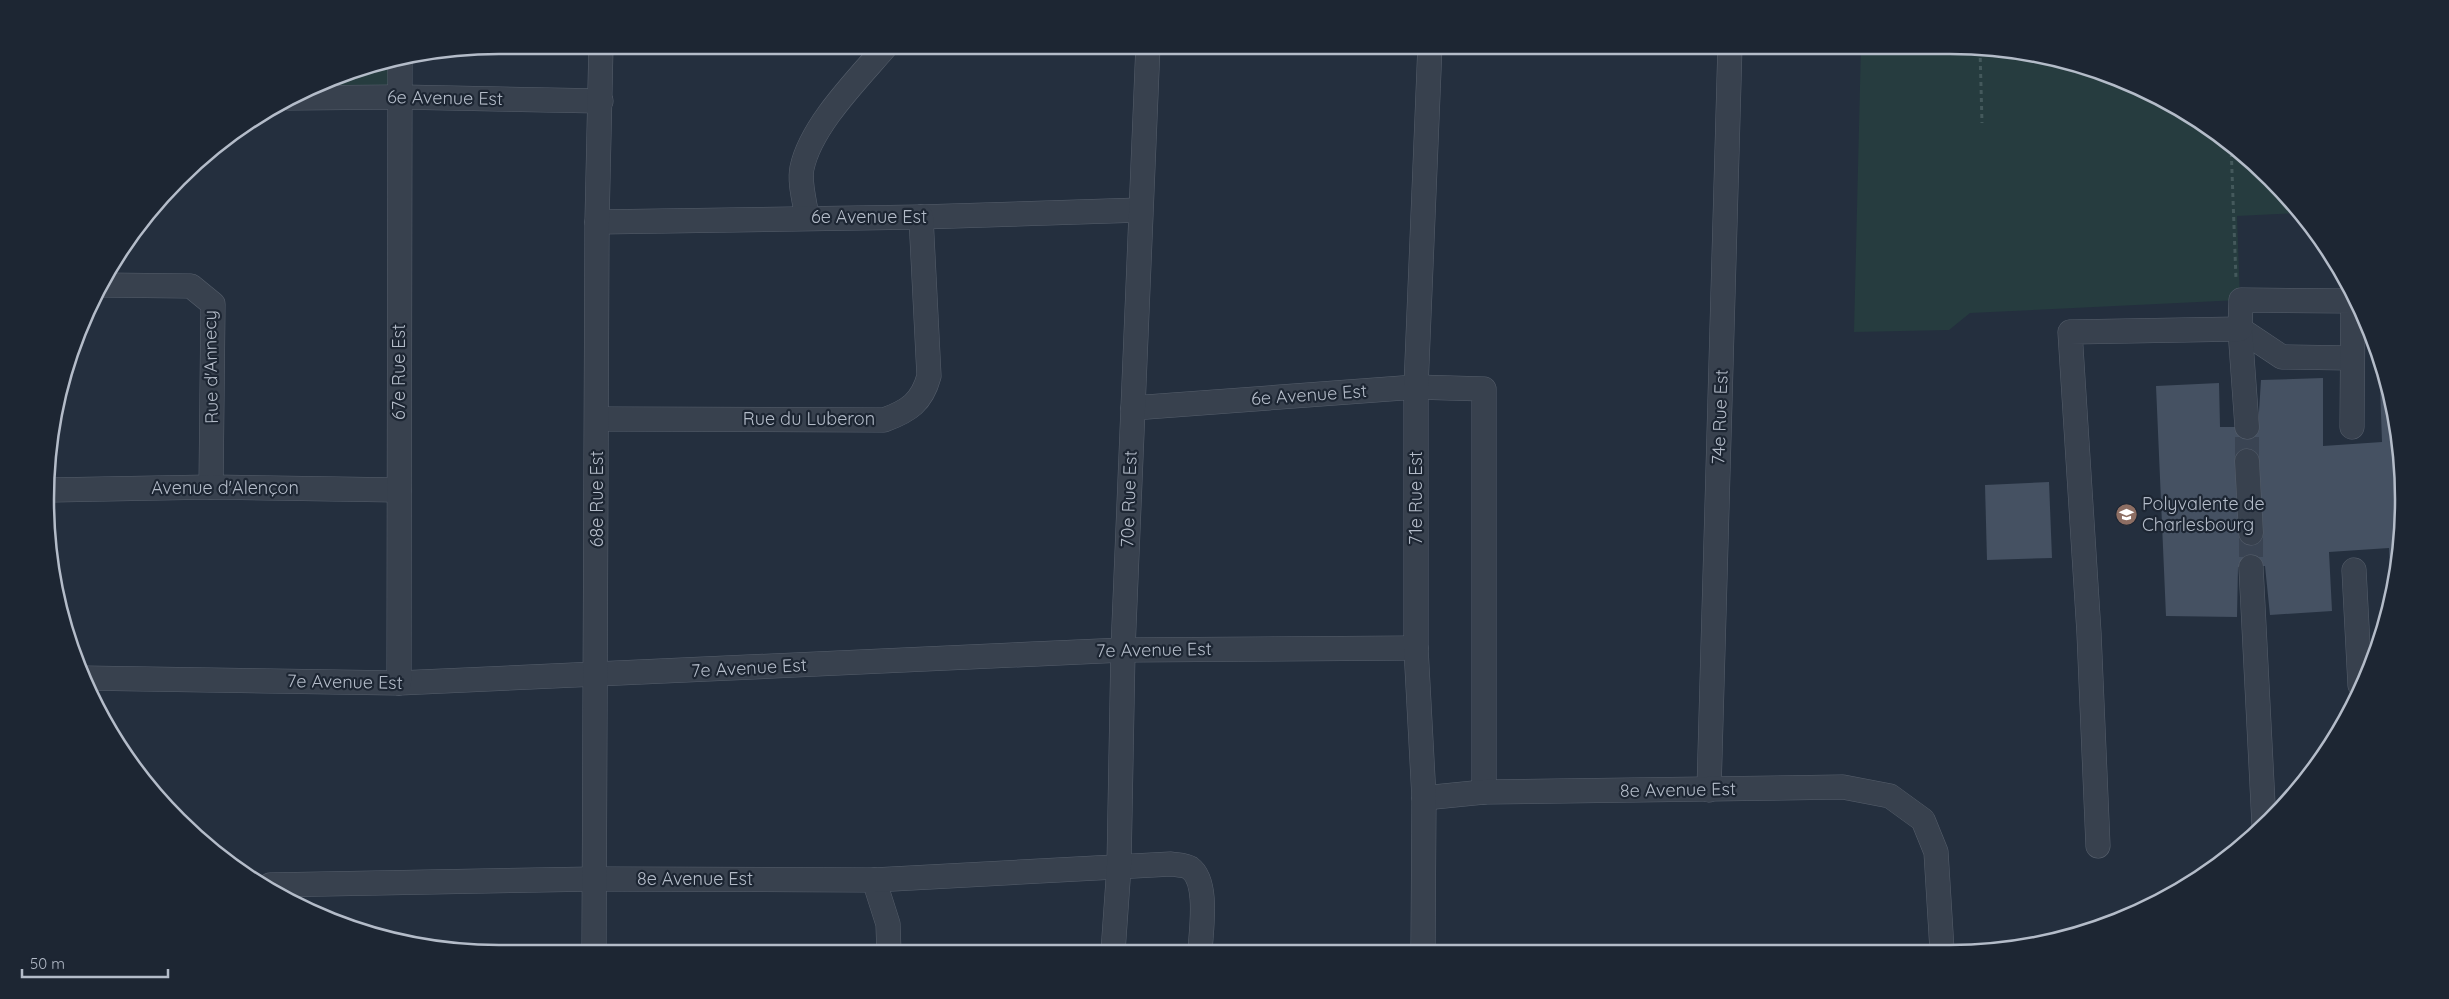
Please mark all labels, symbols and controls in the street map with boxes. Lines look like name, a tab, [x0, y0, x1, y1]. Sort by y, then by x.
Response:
street label: 6e Avenue Est	[387, 85, 503, 110]
street label: 6e Avenue Est	[811, 205, 927, 228]
street label: Rue d'Annecy	[198, 310, 223, 424]
street label: 67e Rue Est	[387, 324, 410, 420]
street label: 74e Rue Est	[1706, 369, 1733, 465]
street label: 6e Avenue Est	[1250, 379, 1368, 410]
street label: Rue du Luberon	[743, 407, 875, 430]
street label: 70e Rue Est	[1115, 450, 1142, 548]
street label: 68e Rue Est	[585, 451, 608, 547]
street label: 71e Rue Est	[1404, 451, 1427, 545]
street label: Avenue d'Alençon	[151, 476, 299, 499]
place label: Polyvalente de Charlesbourg	[2142, 492, 2265, 536]
school or university icon: Polyvalente de Charlesbourg	[2114, 502, 2138, 526]
street label: 7e Avenue Est	[1096, 637, 1212, 662]
street label: 7e Avenue Est	[691, 653, 807, 682]
street label: 7e Avenue Est	[287, 669, 403, 694]
street label: 8e Avenue Est	[1620, 777, 1736, 802]
street label: 8e Avenue Est	[637, 867, 753, 890]
scale bar	[22, 946, 169, 978]
text: 50 m	[30, 954, 65, 973]

